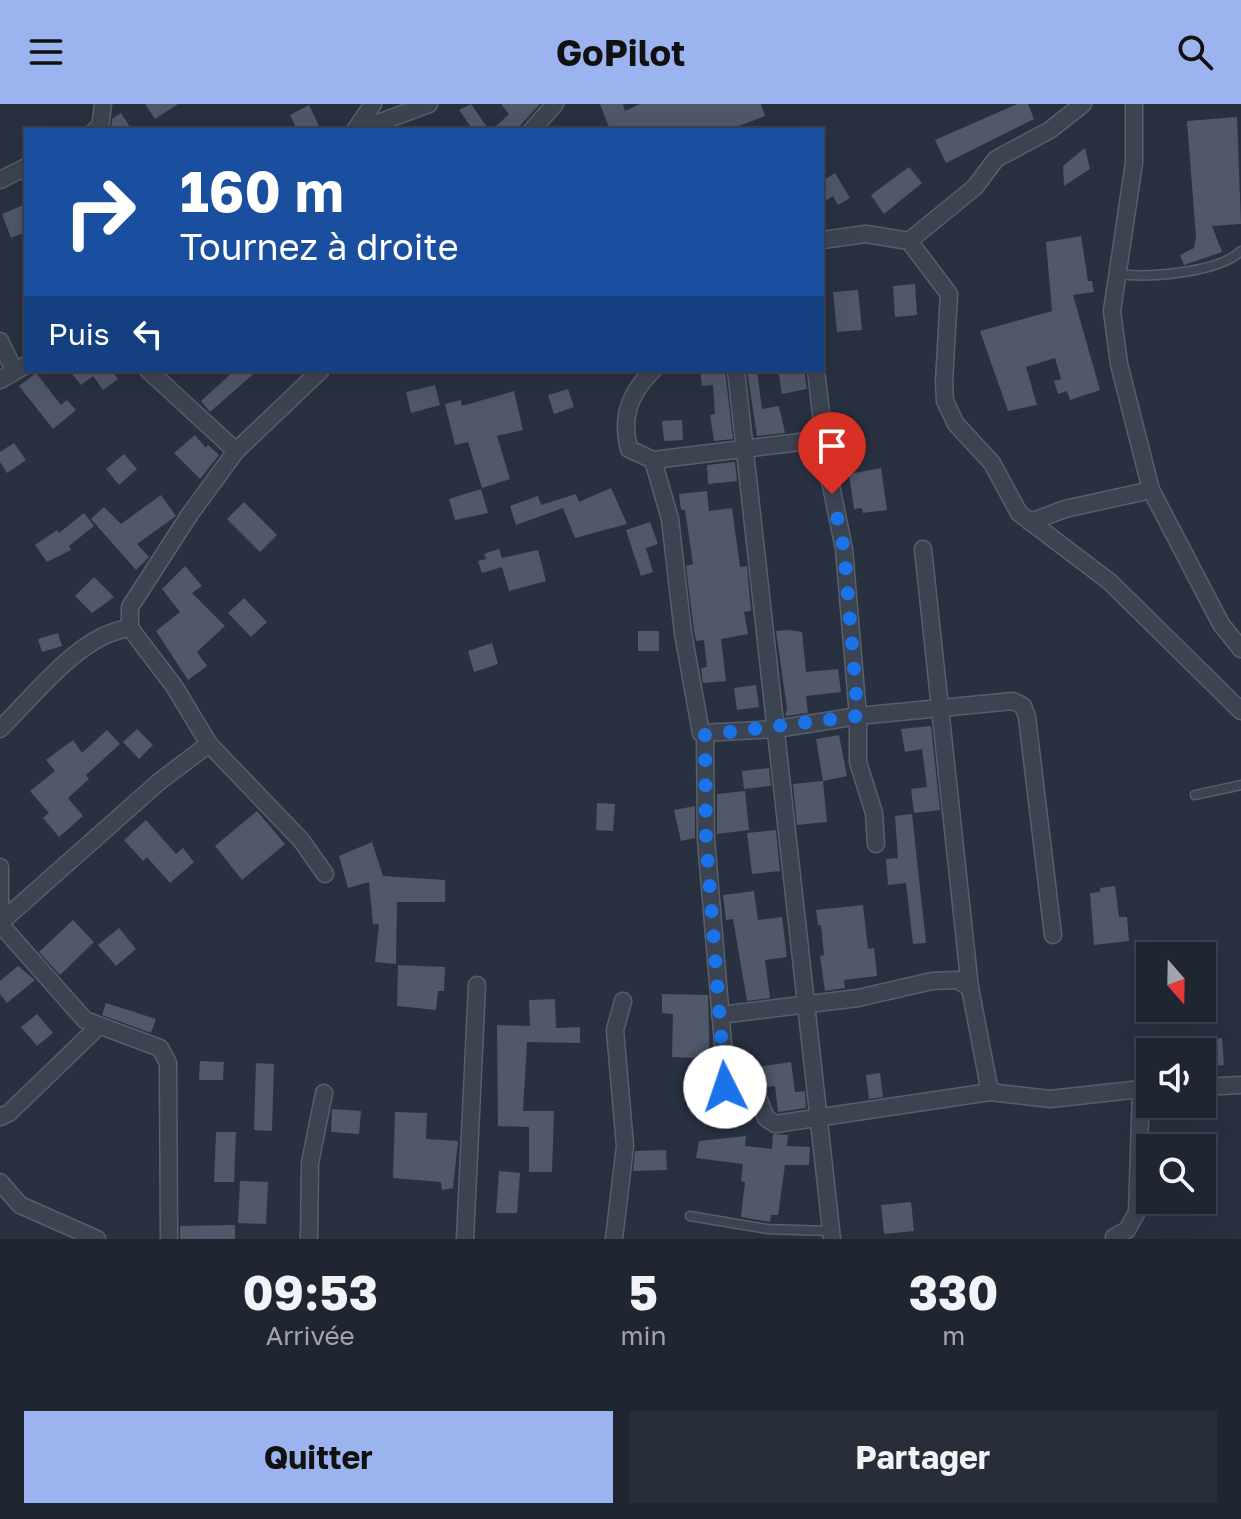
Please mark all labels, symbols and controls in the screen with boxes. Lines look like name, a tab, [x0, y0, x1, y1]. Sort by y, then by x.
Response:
icon: menu	[24, 30, 68, 74]
icon: search	[1173, 30, 1217, 74]
text: GoPilot	[556, 31, 685, 74]
text: 160 m	[180, 157, 344, 224]
icon: right	[48, 160, 152, 264]
text: Tournez à droite	[180, 225, 459, 268]
icon: left	[126, 312, 170, 356]
text: Puis	[48, 316, 110, 352]
pin	[798, 412, 866, 494]
icon: arrive	[810, 424, 854, 468]
north arrow	[1136, 942, 1216, 1022]
map controls	[1136, 942, 1216, 1214]
button: sound	[1136, 1038, 1216, 1118]
position arrow	[683, 1045, 767, 1129]
button: search	[1136, 1134, 1216, 1214]
text: 09:53	[242, 1263, 378, 1321]
text: 5	[629, 1263, 658, 1321]
text: 330	[909, 1263, 999, 1321]
text: Arrivée	[266, 1320, 355, 1351]
text: min	[620, 1320, 666, 1351]
text: m	[942, 1320, 965, 1351]
button: Quitter	[24, 1411, 613, 1503]
button: Partager	[629, 1411, 1217, 1503]

